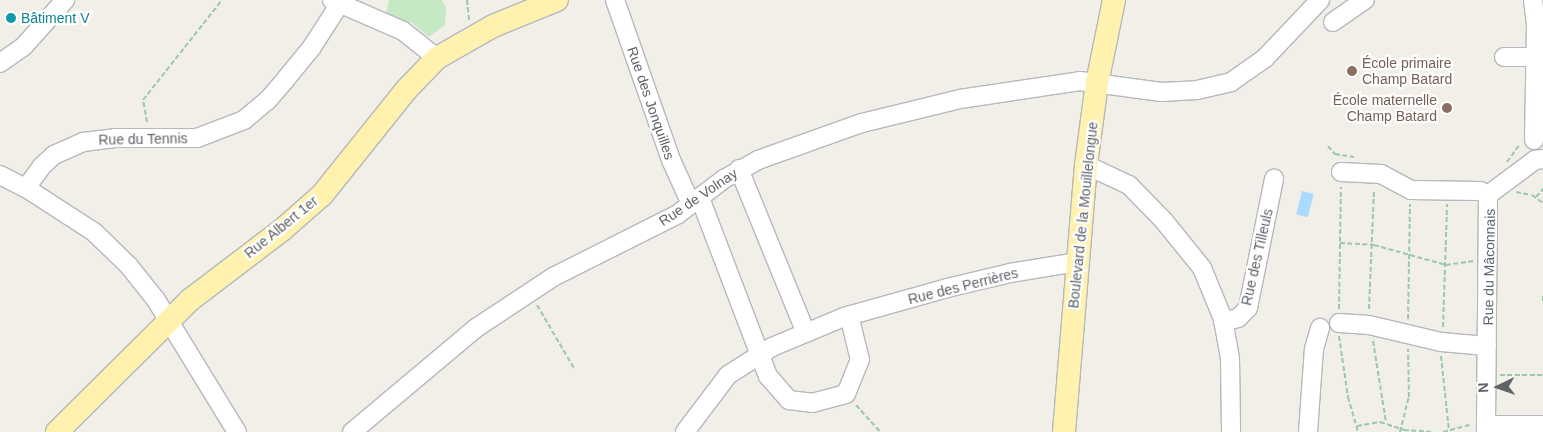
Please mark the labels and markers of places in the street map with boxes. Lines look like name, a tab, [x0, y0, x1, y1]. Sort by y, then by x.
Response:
place label: Bâtiment V	[21, 10, 89, 26]
marker: Bâtiment V	[5, 12, 17, 24]
place label: École primaire Champ Batard	[1362, 55, 1452, 88]
marker: École primaire Champ Batard	[1346, 65, 1358, 77]
place label: École maternelle Champ Batard	[1333, 92, 1437, 124]
marker: École maternelle Champ Batard	[1441, 102, 1453, 114]

